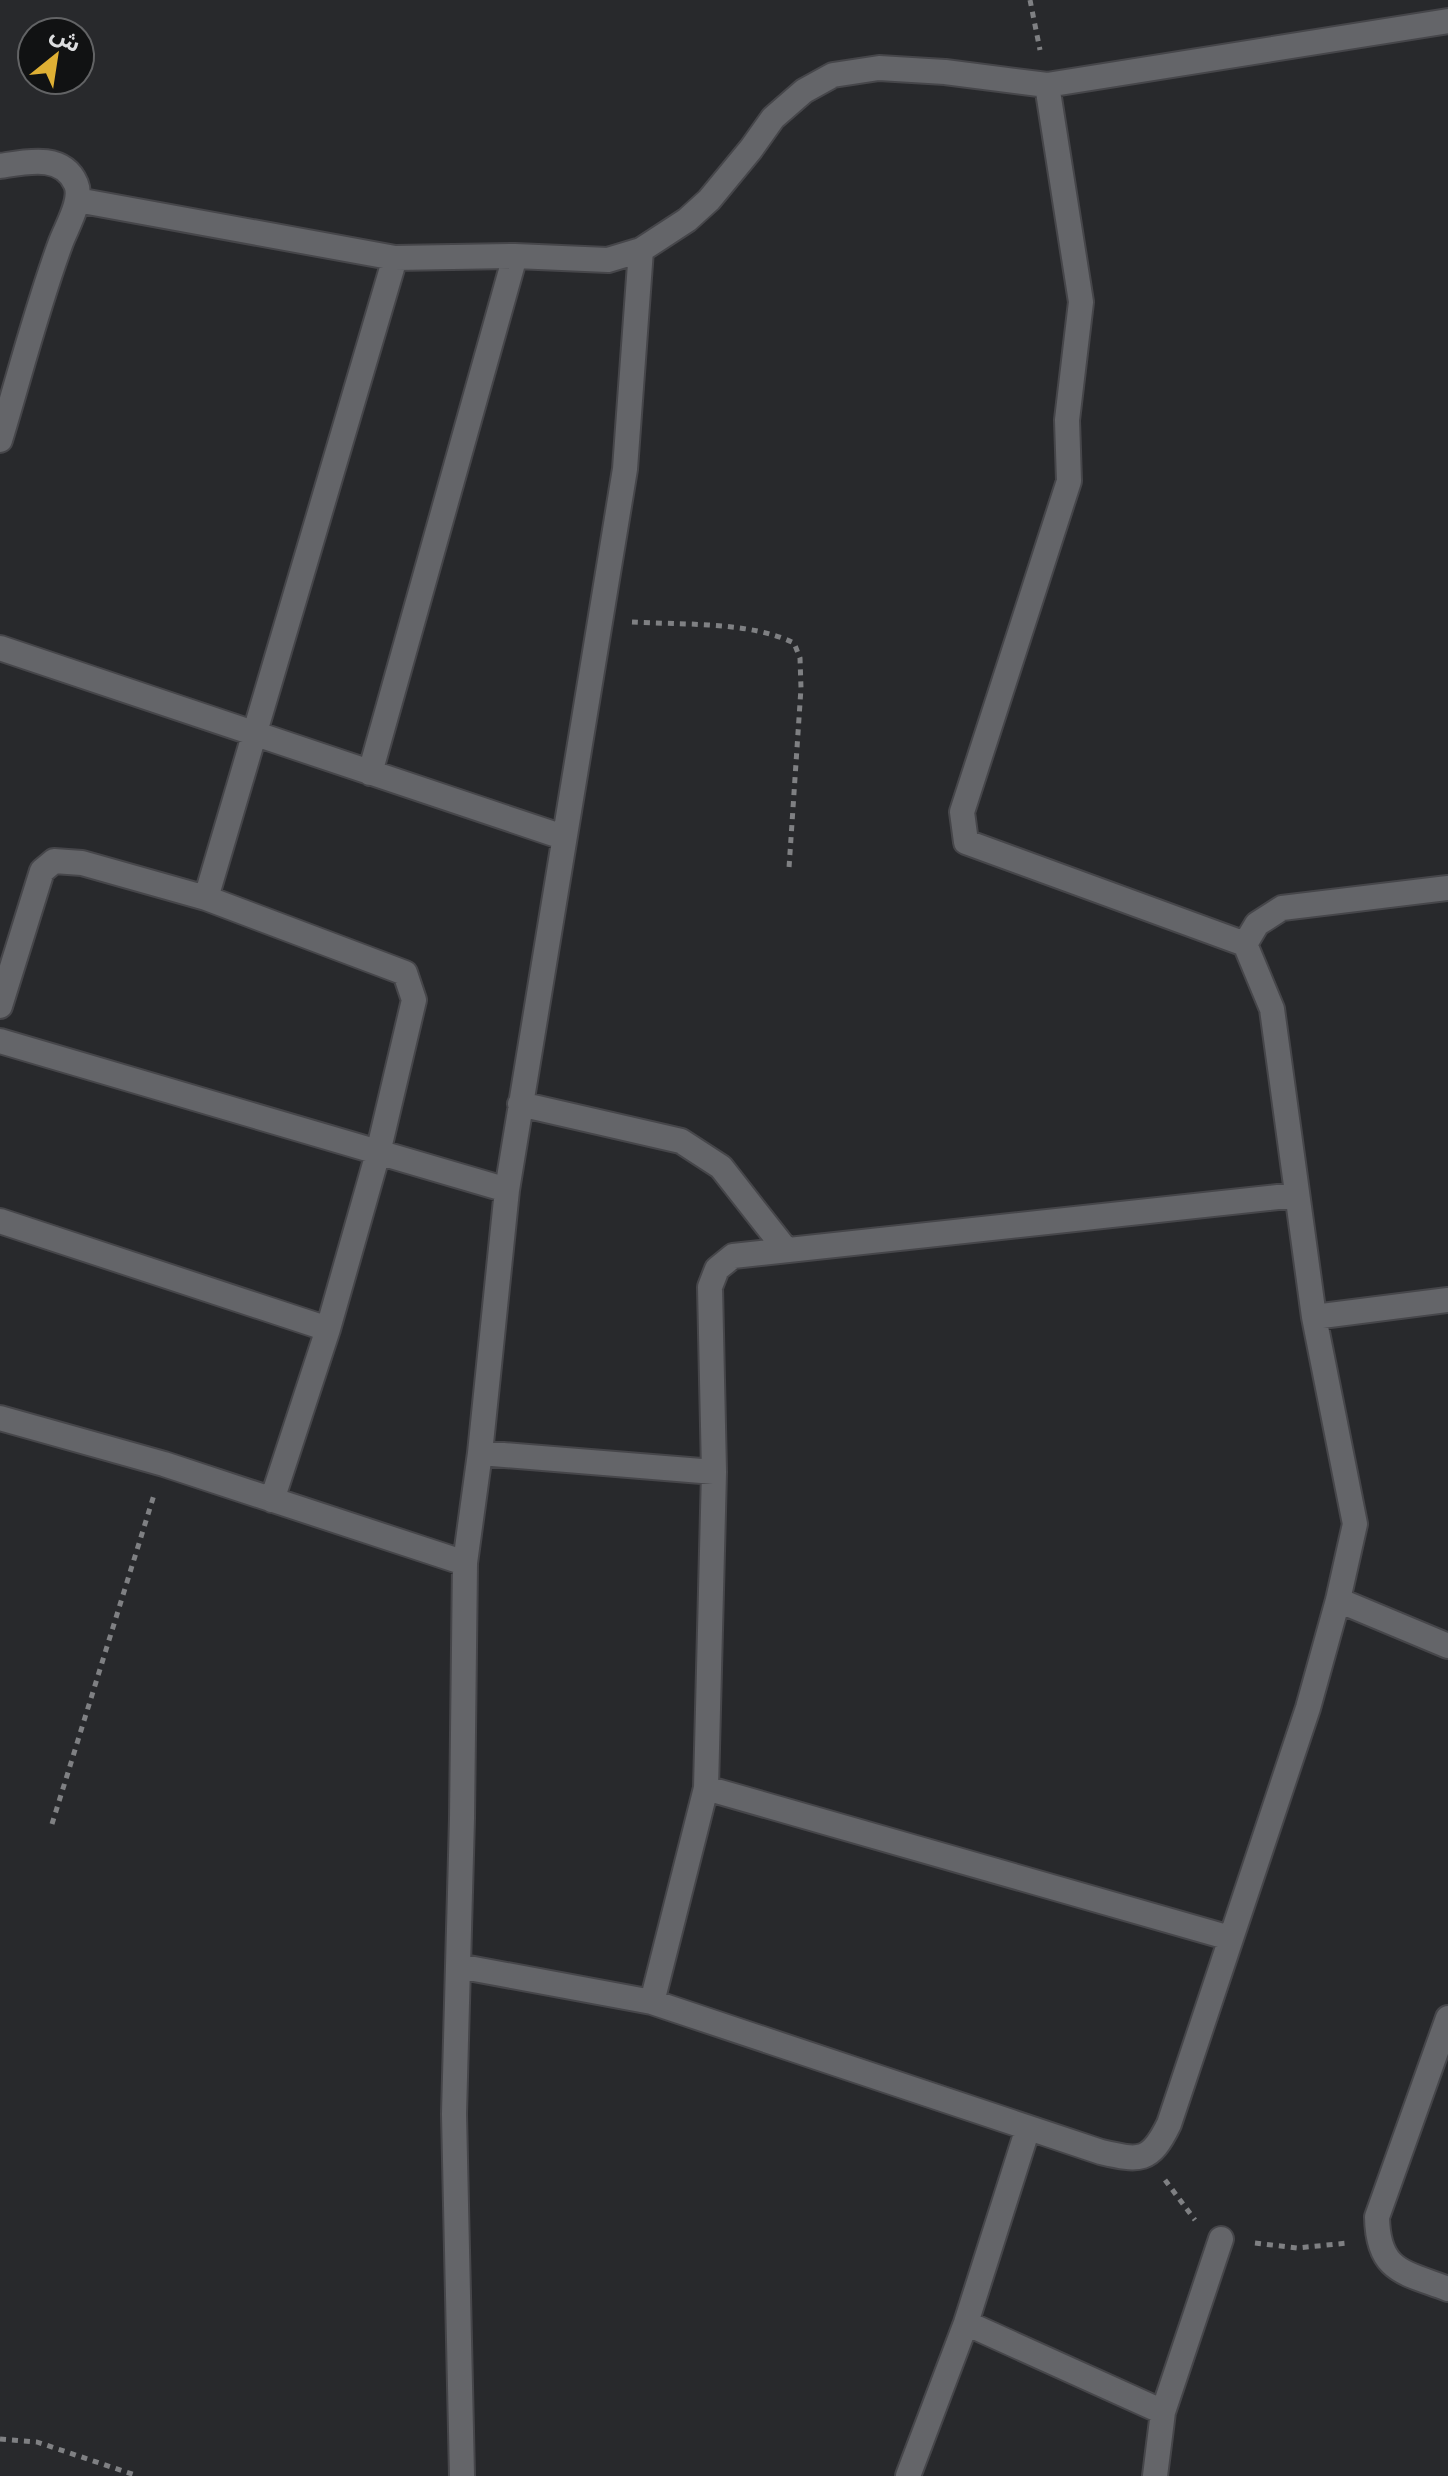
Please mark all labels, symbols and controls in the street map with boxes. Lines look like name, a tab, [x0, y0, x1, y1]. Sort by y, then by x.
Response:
north arrow	[16, 16, 96, 96]
text: ش	[46, 21, 85, 58]

